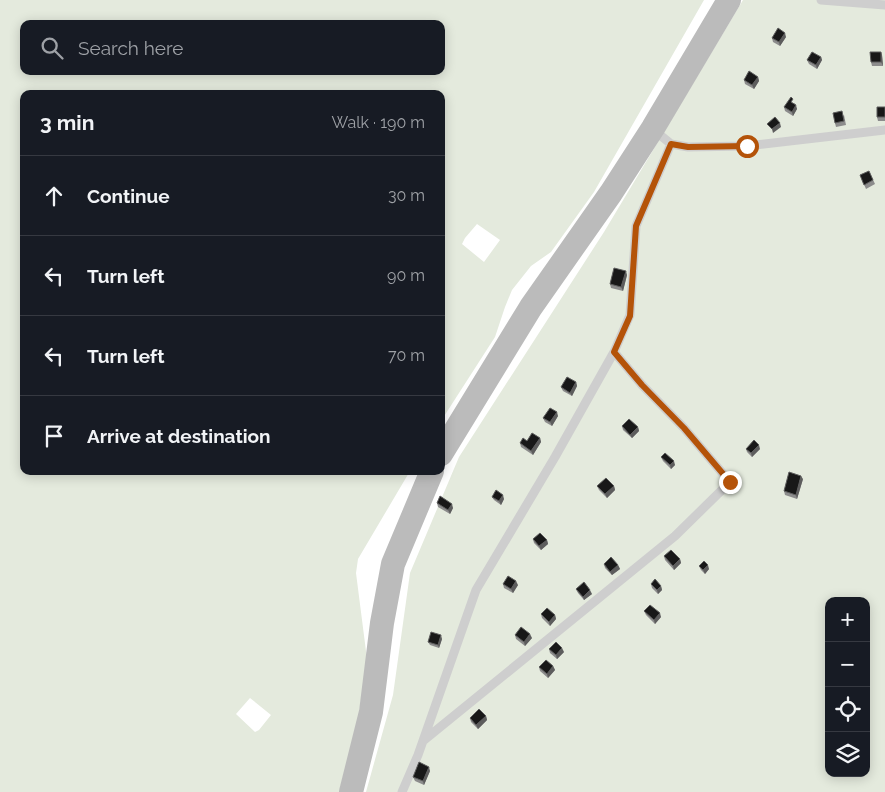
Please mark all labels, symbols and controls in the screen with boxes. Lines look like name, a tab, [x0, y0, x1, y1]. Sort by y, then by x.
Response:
search box	[20, 20, 445, 75]
icon: search	[38, 34, 66, 62]
text: Search here	[78, 37, 184, 59]
text: 3 min	[40, 110, 94, 135]
text: Walk · 190 m	[332, 113, 425, 132]
route start	[736, 135, 759, 158]
icon: ahead	[40, 182, 68, 210]
text: Continue	[87, 185, 170, 207]
text: 30 m	[388, 186, 425, 205]
icon: left	[40, 262, 68, 290]
text: Turn left	[87, 265, 164, 287]
text: 90 m	[387, 266, 425, 285]
icon: left	[40, 342, 68, 370]
text: Turn left	[87, 345, 164, 367]
text: 70 m	[388, 346, 425, 365]
icon: arrive	[40, 422, 68, 450]
text: Arrive at destination	[87, 425, 271, 447]
route end	[719, 471, 742, 494]
map controls	[825, 597, 870, 777]
button: +	[825, 597, 870, 642]
button: −	[825, 642, 870, 687]
button: locate	[825, 687, 870, 732]
button: layers	[825, 732, 870, 777]

